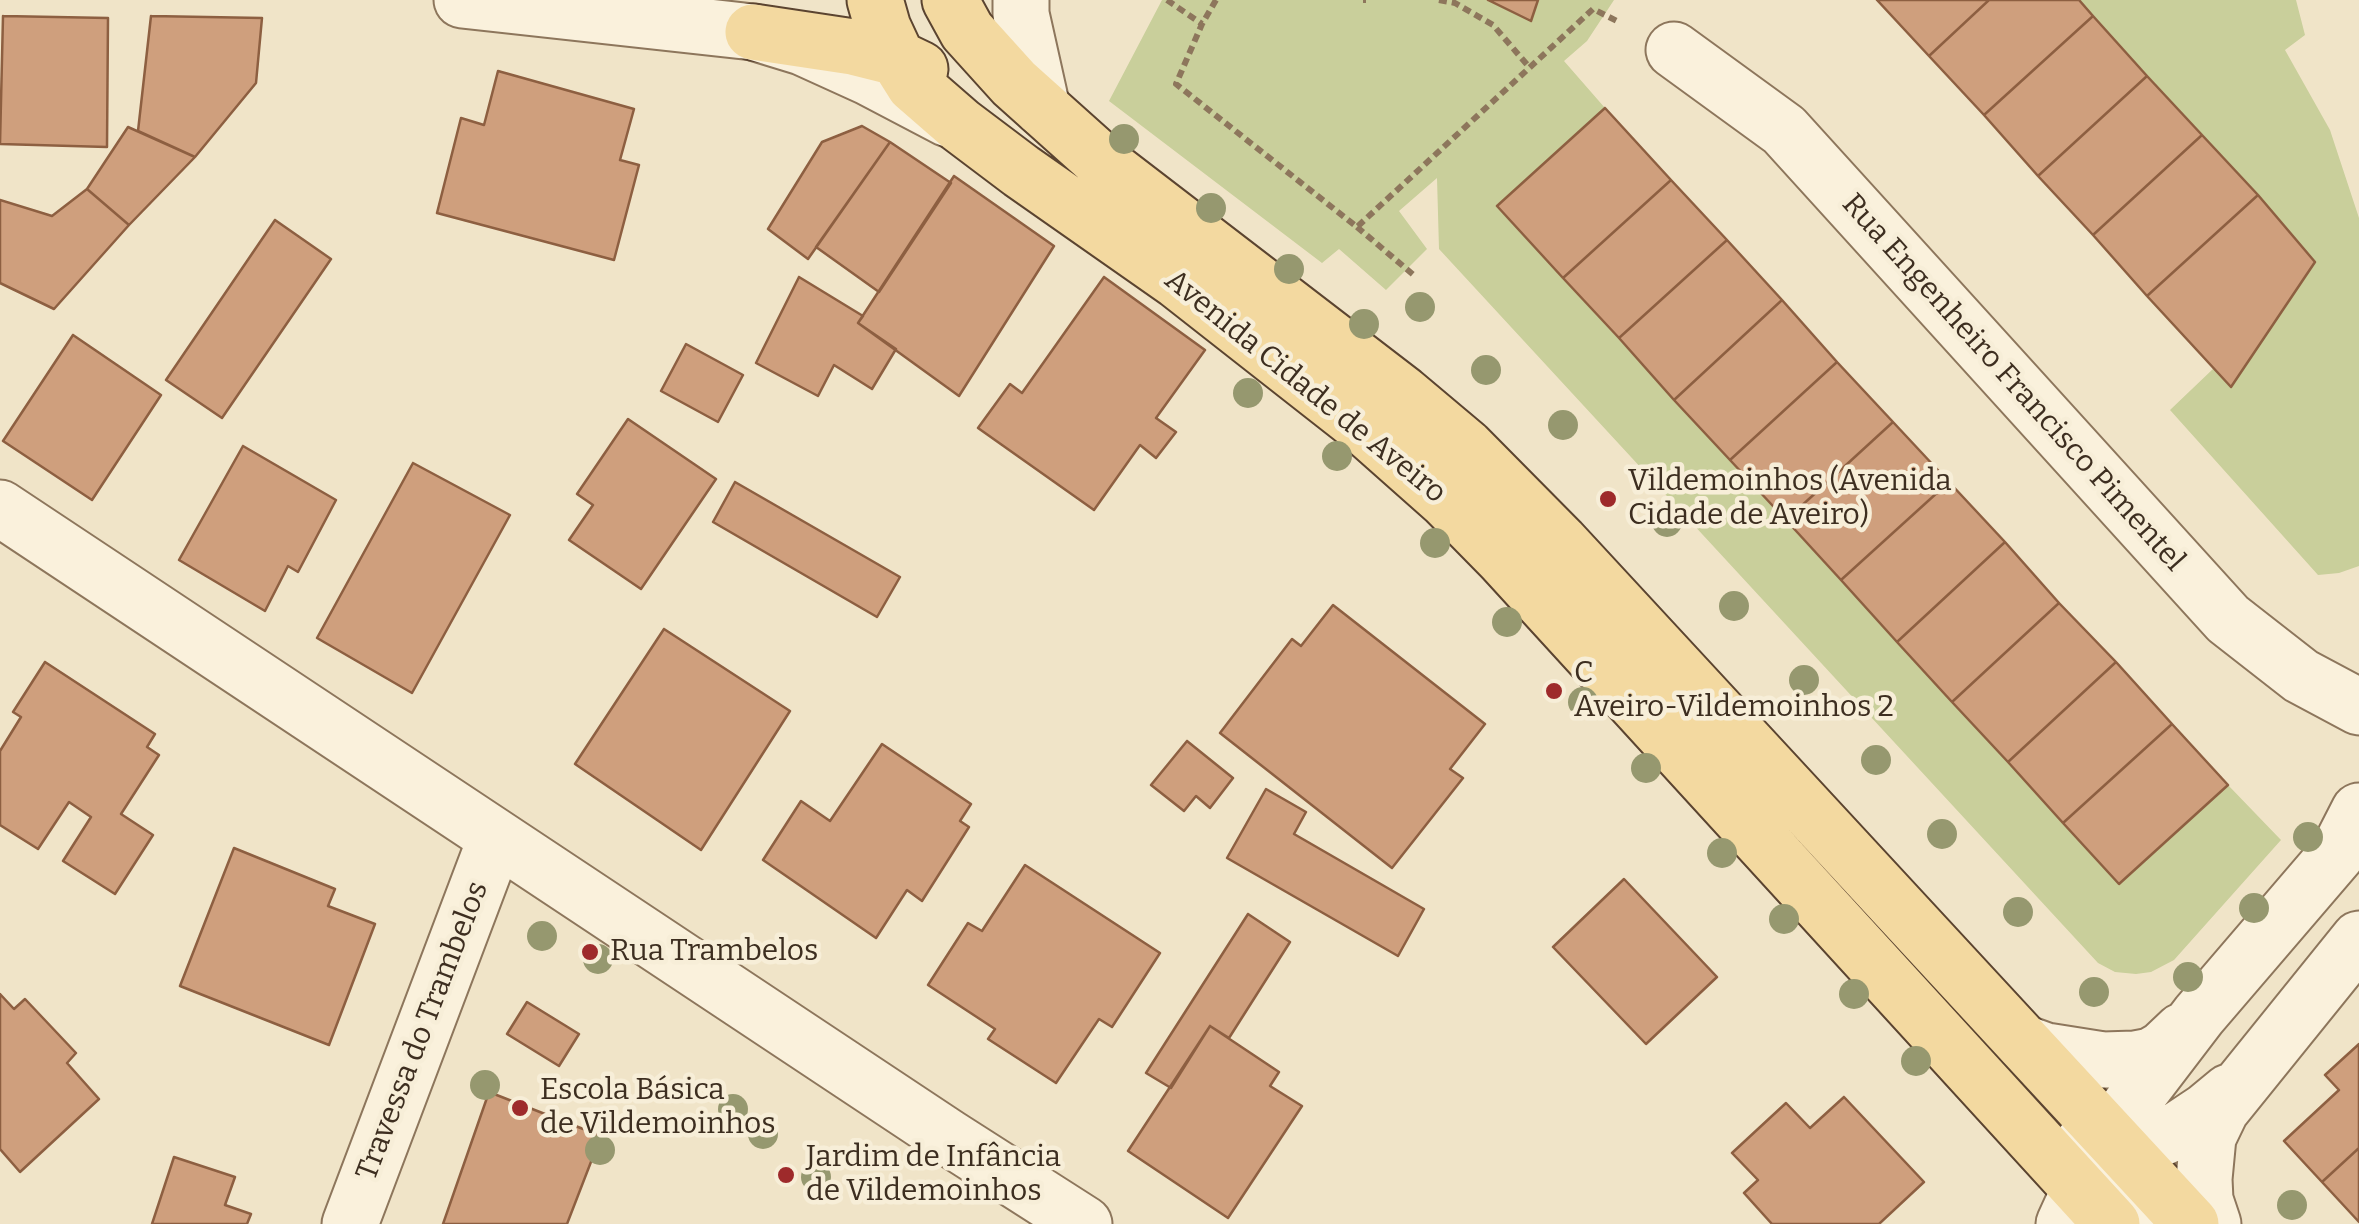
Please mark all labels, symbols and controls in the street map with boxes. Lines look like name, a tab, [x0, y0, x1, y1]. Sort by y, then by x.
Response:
street label: Rua Engenheiro Francisco Pimentel	[1834, 187, 2192, 579]
street label: Avenida Cidade de Aveiro	[1157, 263, 1453, 511]
place label: Vildemoinhos (Avenida Cidade de Aveiro)	[1628, 464, 1952, 534]
marker: Vildemoinhos (Avenida Cidade de Aveiro)	[1597, 488, 1619, 510]
place label: C Aveiro-Vildemoinhos 2	[1574, 656, 1894, 726]
marker: C Aveiro-Vildemoinhos 2	[1543, 680, 1565, 702]
street label: Travessa do Trambelos	[349, 877, 497, 1185]
place label: Rua Trambelos	[610, 934, 818, 970]
marker: Rua Trambelos	[579, 941, 601, 963]
place label: Escola Básica de Vildemoinhos	[540, 1073, 775, 1144]
marker: Escola Básica de Vildemoinhos	[509, 1097, 531, 1119]
place label: Jardim de Infância de Vildemoinhos	[806, 1140, 1061, 1210]
marker: Jardim de Infância de Vildemoinhos	[775, 1164, 797, 1186]

